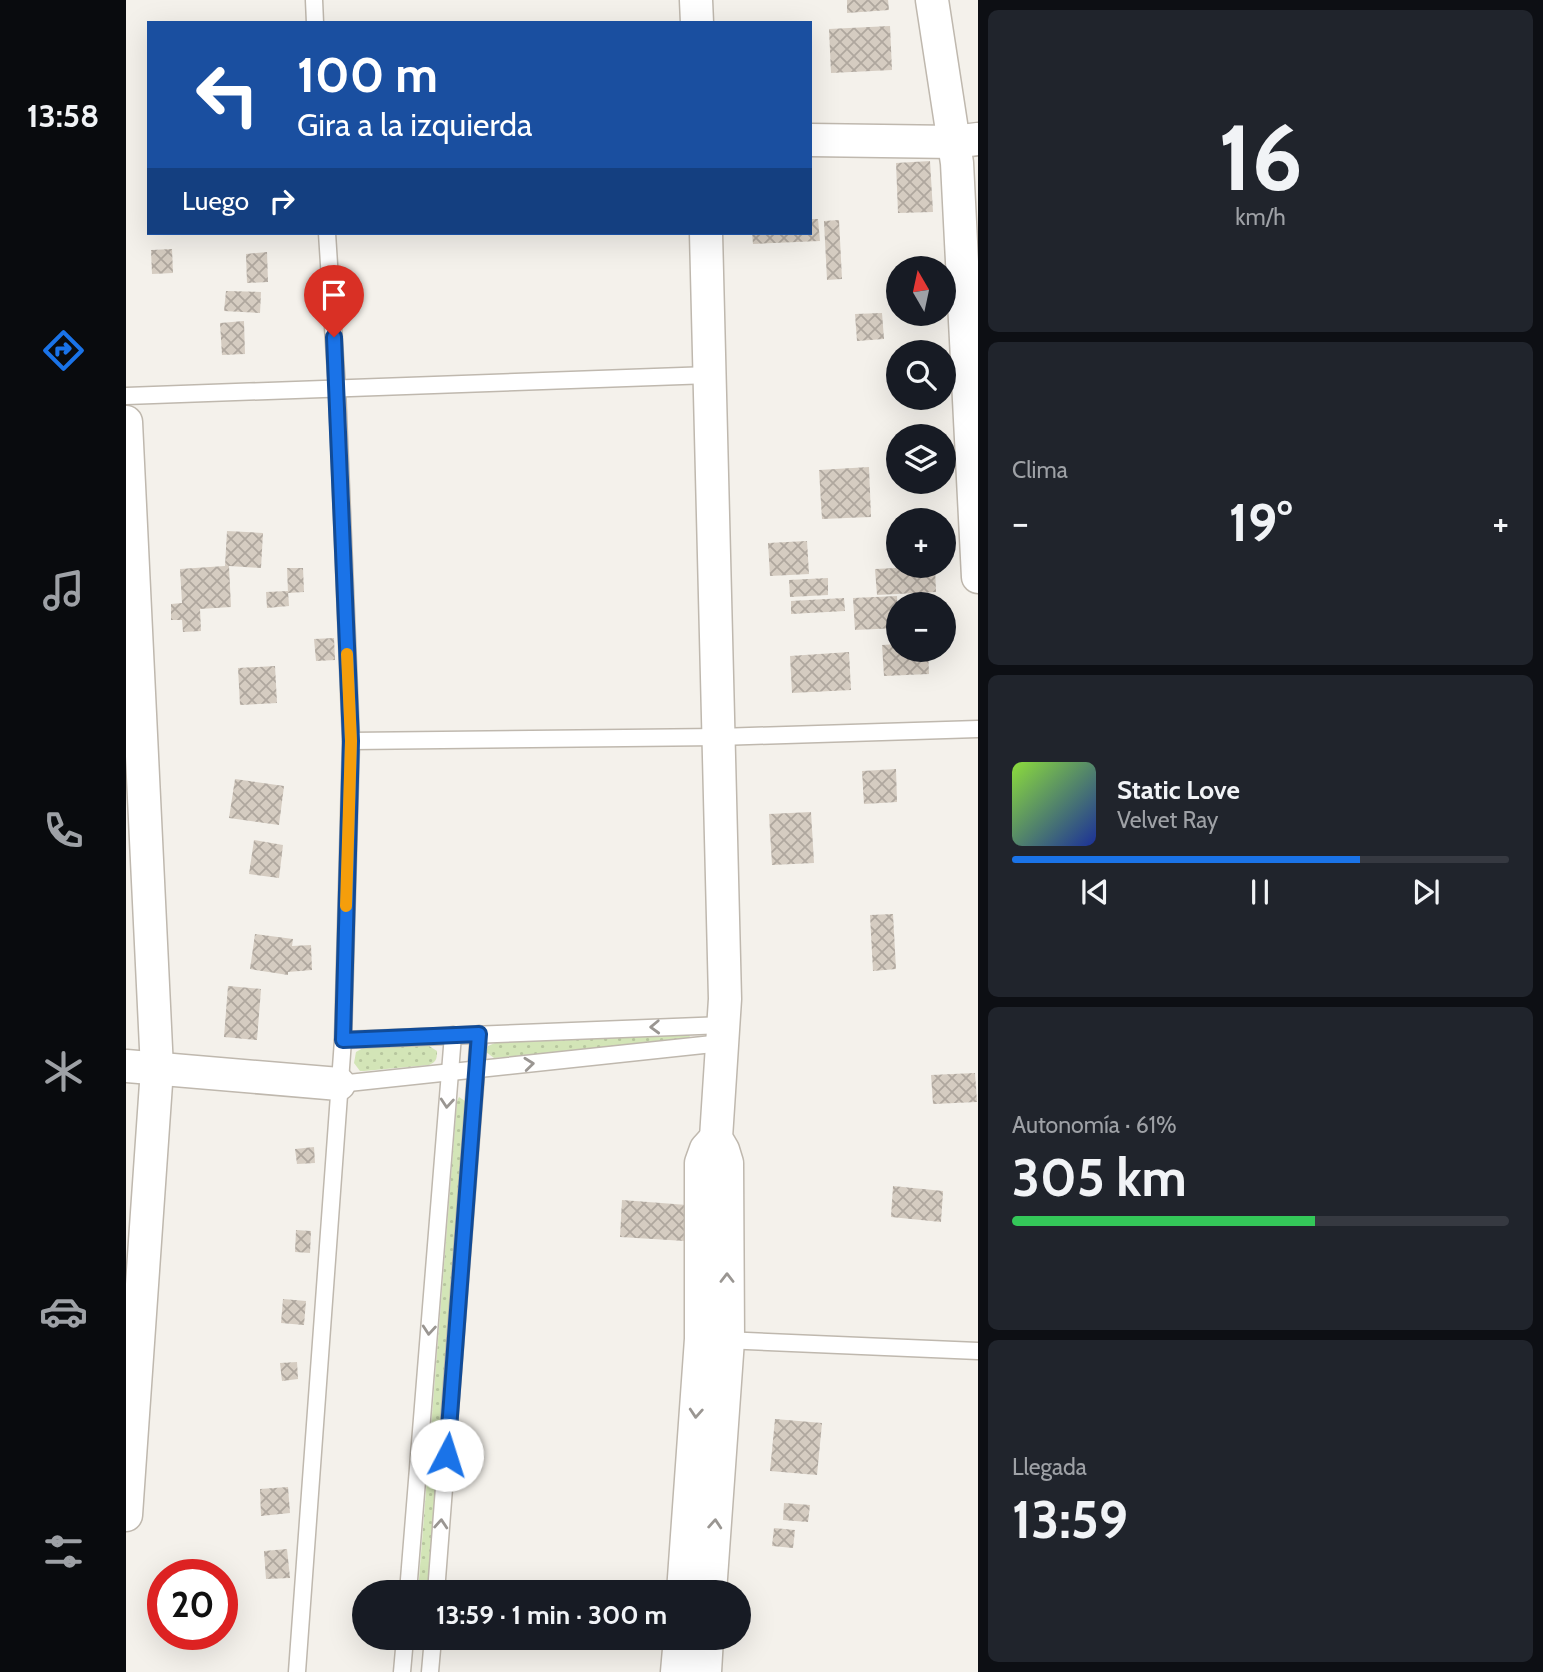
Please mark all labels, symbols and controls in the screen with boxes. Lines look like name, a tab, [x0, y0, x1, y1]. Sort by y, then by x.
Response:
text: 100 m	[297, 45, 438, 104]
icon: left	[182, 49, 273, 140]
text: 13:58	[27, 96, 99, 135]
text: 16	[1218, 102, 1303, 213]
text: Gira a la izquierda	[297, 105, 532, 144]
icon: right	[263, 182, 301, 220]
text: Luego	[182, 185, 249, 217]
text: km/h	[1235, 203, 1286, 231]
north arrow	[886, 256, 956, 326]
map controls	[886, 256, 956, 662]
pin	[304, 265, 364, 337]
icon: arrive	[315, 276, 353, 314]
icon: directions	[39, 326, 88, 375]
button: search	[886, 340, 956, 410]
button: layers	[886, 424, 956, 494]
text: Clima	[1012, 456, 1068, 484]
text: 19°	[1229, 491, 1292, 554]
text: −	[1012, 499, 1029, 546]
text: +	[1492, 499, 1509, 546]
button: +	[886, 508, 956, 578]
icon: music	[39, 566, 88, 615]
button: −	[886, 592, 956, 662]
text: Static Love	[1117, 774, 1240, 806]
icon: phone	[39, 806, 88, 855]
text: Velvet Ray	[1117, 806, 1218, 834]
icon: previous	[1076, 873, 1114, 911]
icon: pause	[1241, 873, 1279, 911]
icon: next	[1407, 873, 1445, 911]
one-way arrow	[650, 1020, 661, 1035]
icon: climate	[39, 1047, 88, 1096]
one-way arrow	[523, 1056, 535, 1071]
one-way arrow	[440, 1098, 455, 1109]
text: Autonomía · 61%	[1012, 1111, 1177, 1139]
text: 305 km	[1012, 1146, 1187, 1209]
one-way arrow	[719, 1273, 735, 1283]
icon: car	[39, 1287, 88, 1336]
one-way arrow	[422, 1324, 437, 1335]
one-way arrow	[689, 1407, 704, 1418]
position arrow	[410, 1418, 484, 1492]
text: Llegada	[1012, 1453, 1087, 1481]
text: 13:59	[1012, 1488, 1128, 1551]
one-way arrow	[433, 1519, 448, 1530]
one-way arrow	[707, 1519, 722, 1530]
icon: filters	[39, 1527, 88, 1576]
speed limit sign: 20	[147, 1559, 238, 1650]
text: 13:59 · 1 min · 300 m	[436, 1599, 667, 1631]

